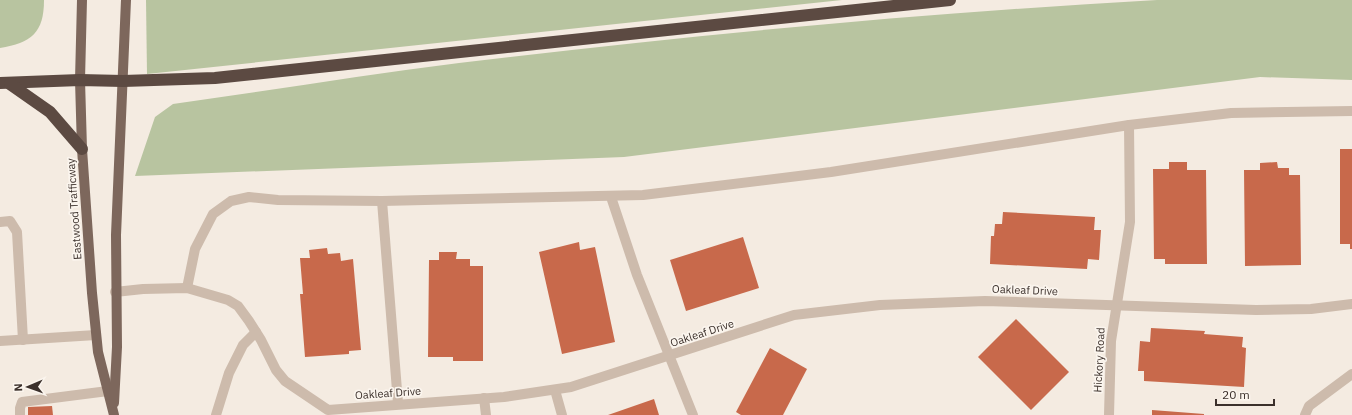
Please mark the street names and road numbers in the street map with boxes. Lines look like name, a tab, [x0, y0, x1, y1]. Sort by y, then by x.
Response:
street label: Eastwood Trafficway	[63, 157, 85, 260]
street label: Oakleaf Drive	[992, 282, 1058, 298]
street label: Oakleaf Drive	[668, 316, 736, 350]
street label: Hickory Road	[1090, 327, 1108, 393]
street label: Oakleaf Drive	[355, 384, 421, 402]

